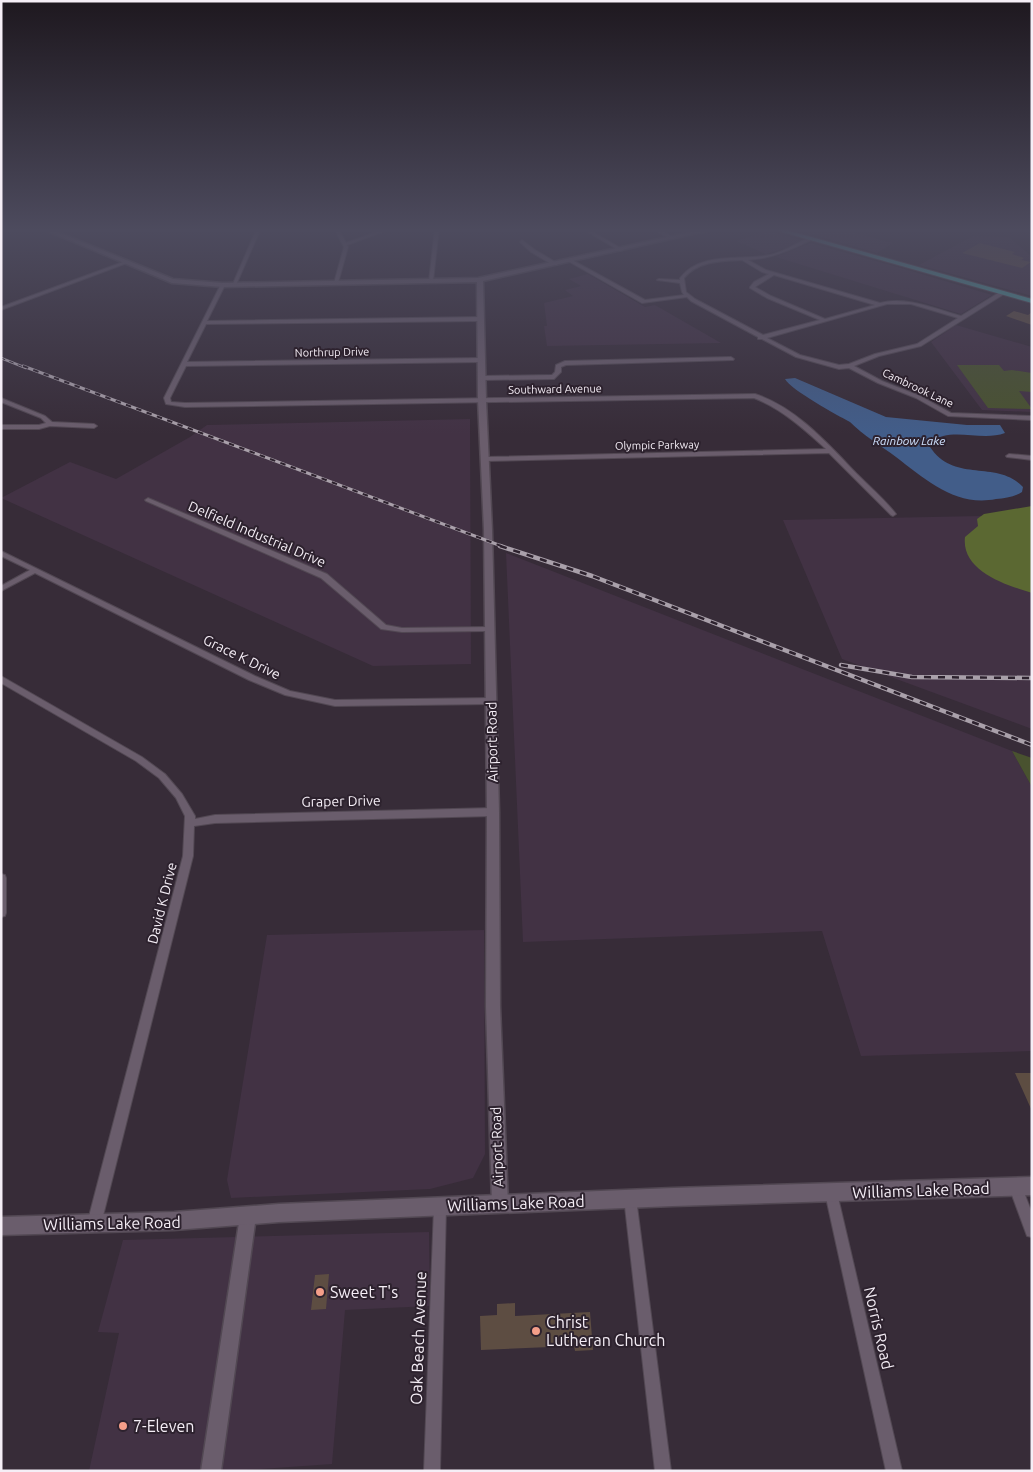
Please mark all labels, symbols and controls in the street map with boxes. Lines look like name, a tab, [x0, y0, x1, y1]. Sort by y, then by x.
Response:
street label: Northrup Drive	[295, 345, 369, 359]
street label: Cambrook Lane	[881, 366, 955, 410]
street label: Southward Avenue	[508, 382, 602, 396]
water label: Rainbow Lake	[873, 434, 945, 447]
street label: Olympic Parkway	[615, 438, 700, 452]
street label: Delfield Industrial Drive	[186, 498, 328, 570]
street label: Grace K Drive	[201, 631, 283, 683]
street label: Airport Road	[483, 702, 501, 782]
street label: Graper Drive	[301, 792, 381, 810]
street label: David K Drive	[144, 861, 180, 945]
street label: Airport Road	[488, 1107, 506, 1187]
street label: Williams Lake Road	[852, 1179, 990, 1201]
street label: Williams Lake Road	[447, 1192, 585, 1214]
street label: Williams Lake Road	[43, 1213, 181, 1233]
street label: Oak Beach Avenue	[407, 1271, 429, 1405]
place label: Sweet T's	[330, 1283, 398, 1301]
street label: Norris Road	[861, 1285, 897, 1371]
marker: Sweet T's	[314, 1286, 326, 1298]
place label: Christ Lutheran Church	[546, 1313, 665, 1349]
marker: Christ Lutheran Church	[530, 1325, 542, 1337]
place label: 7-Eleven	[133, 1417, 194, 1435]
marker: 7-Eleven	[117, 1420, 129, 1432]

